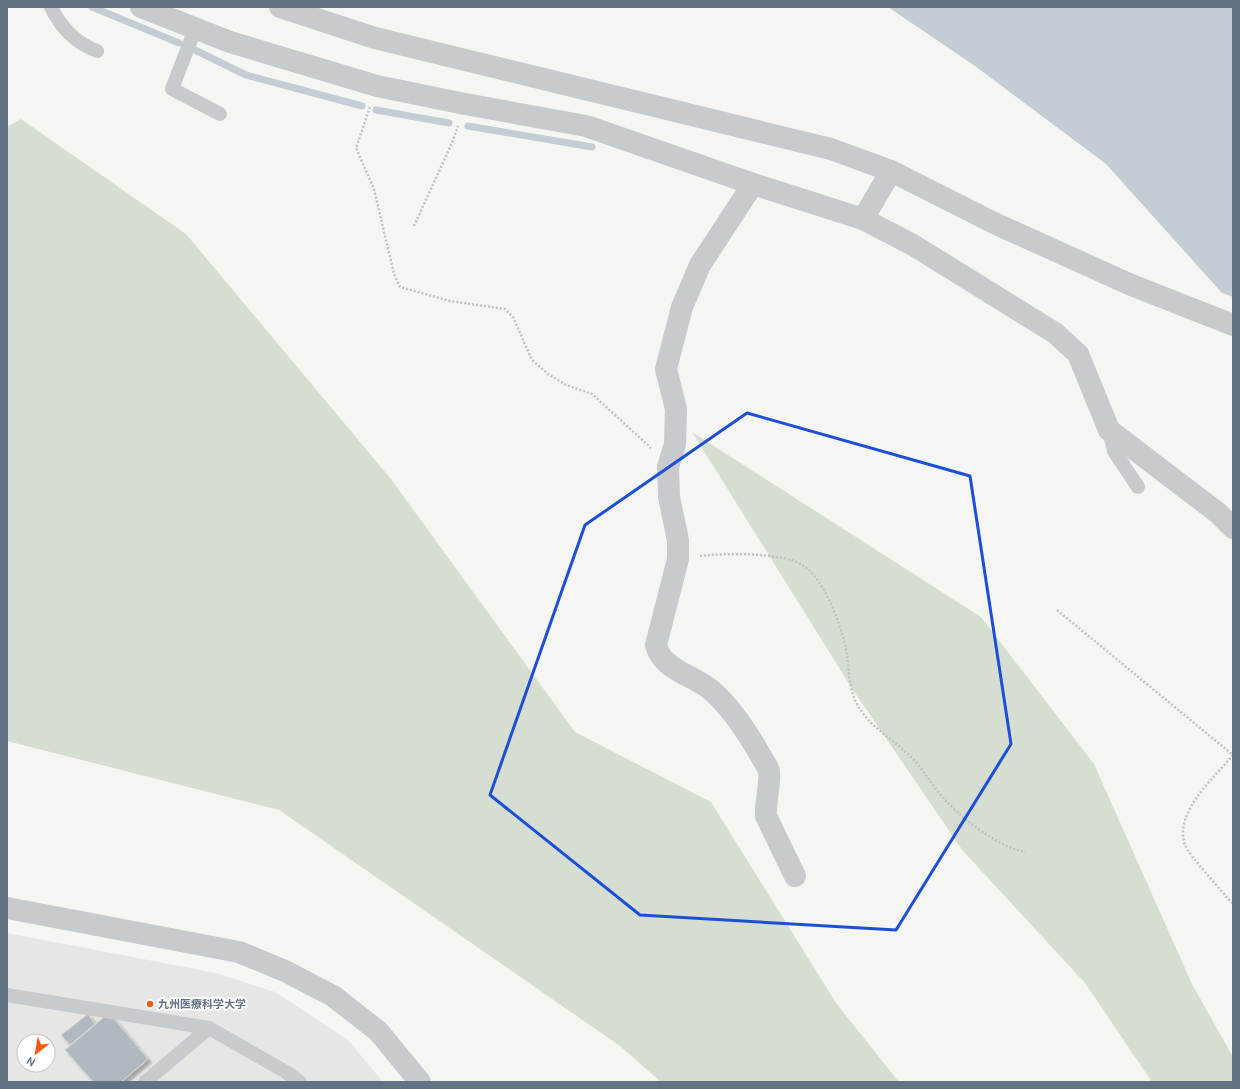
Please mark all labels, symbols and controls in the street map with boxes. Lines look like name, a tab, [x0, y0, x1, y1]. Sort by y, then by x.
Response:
place label: 九州医療科学大学	[158, 997, 246, 1011]
marker: 九州医療科学大学	[145, 999, 155, 1009]
north arrow	[16, 1033, 56, 1073]
text: N	[24, 1054, 38, 1070]

